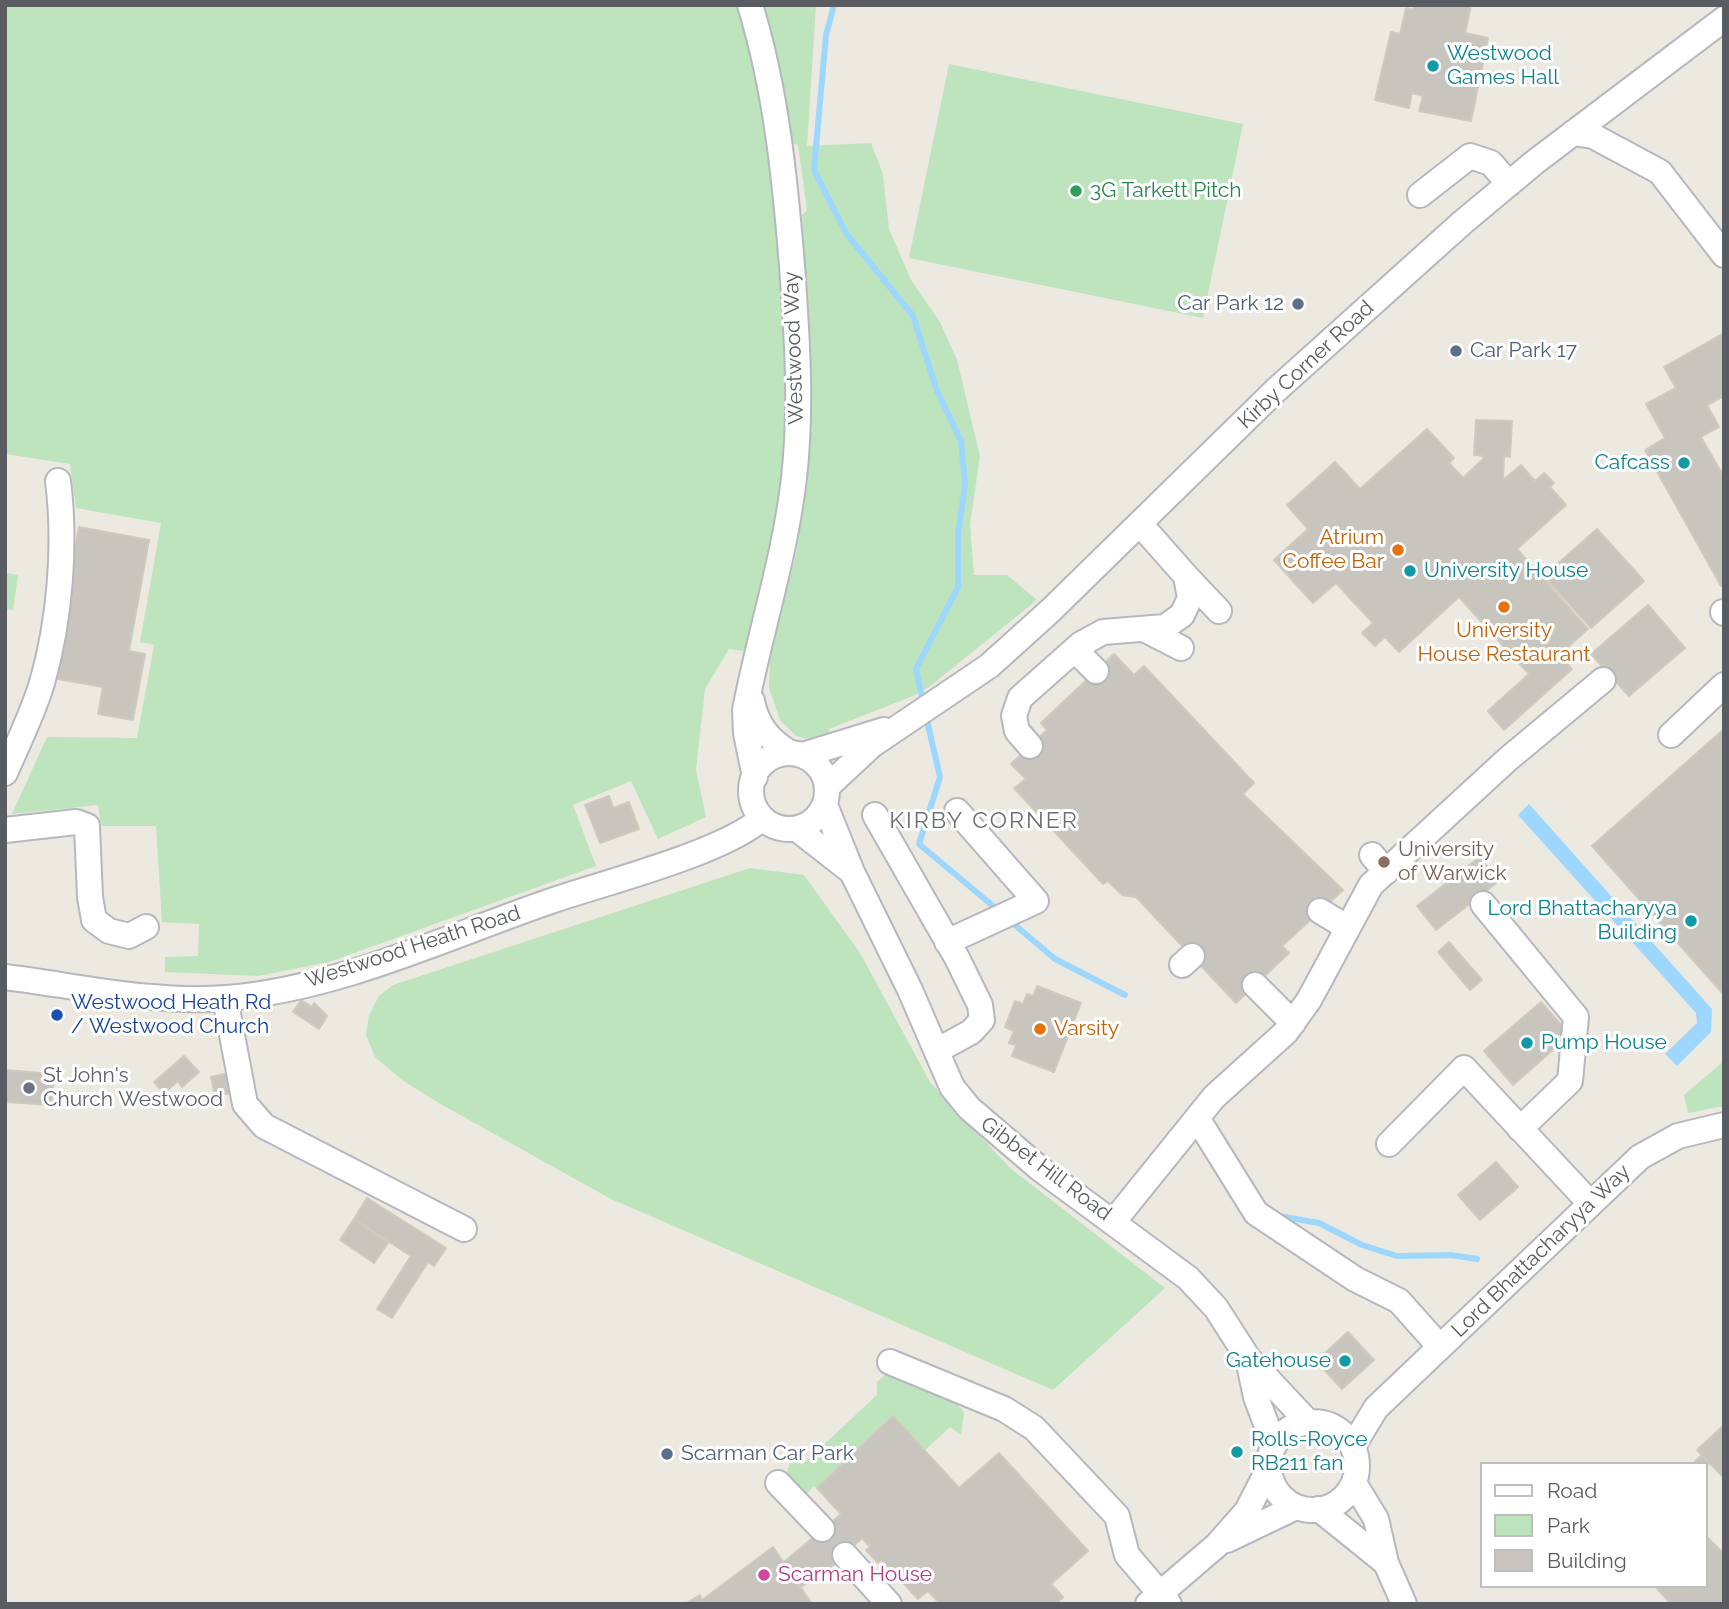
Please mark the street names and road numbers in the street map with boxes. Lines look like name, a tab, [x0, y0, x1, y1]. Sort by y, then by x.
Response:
street label: Westwood Way	[779, 271, 809, 425]
street label: Kirby Corner Road	[1233, 296, 1379, 434]
street label: Westwood Heath Road	[303, 900, 523, 994]
street label: Gibbet Hill Road	[976, 1112, 1116, 1226]
street label: Lord Bhattacharyya Way	[1447, 1159, 1635, 1343]

